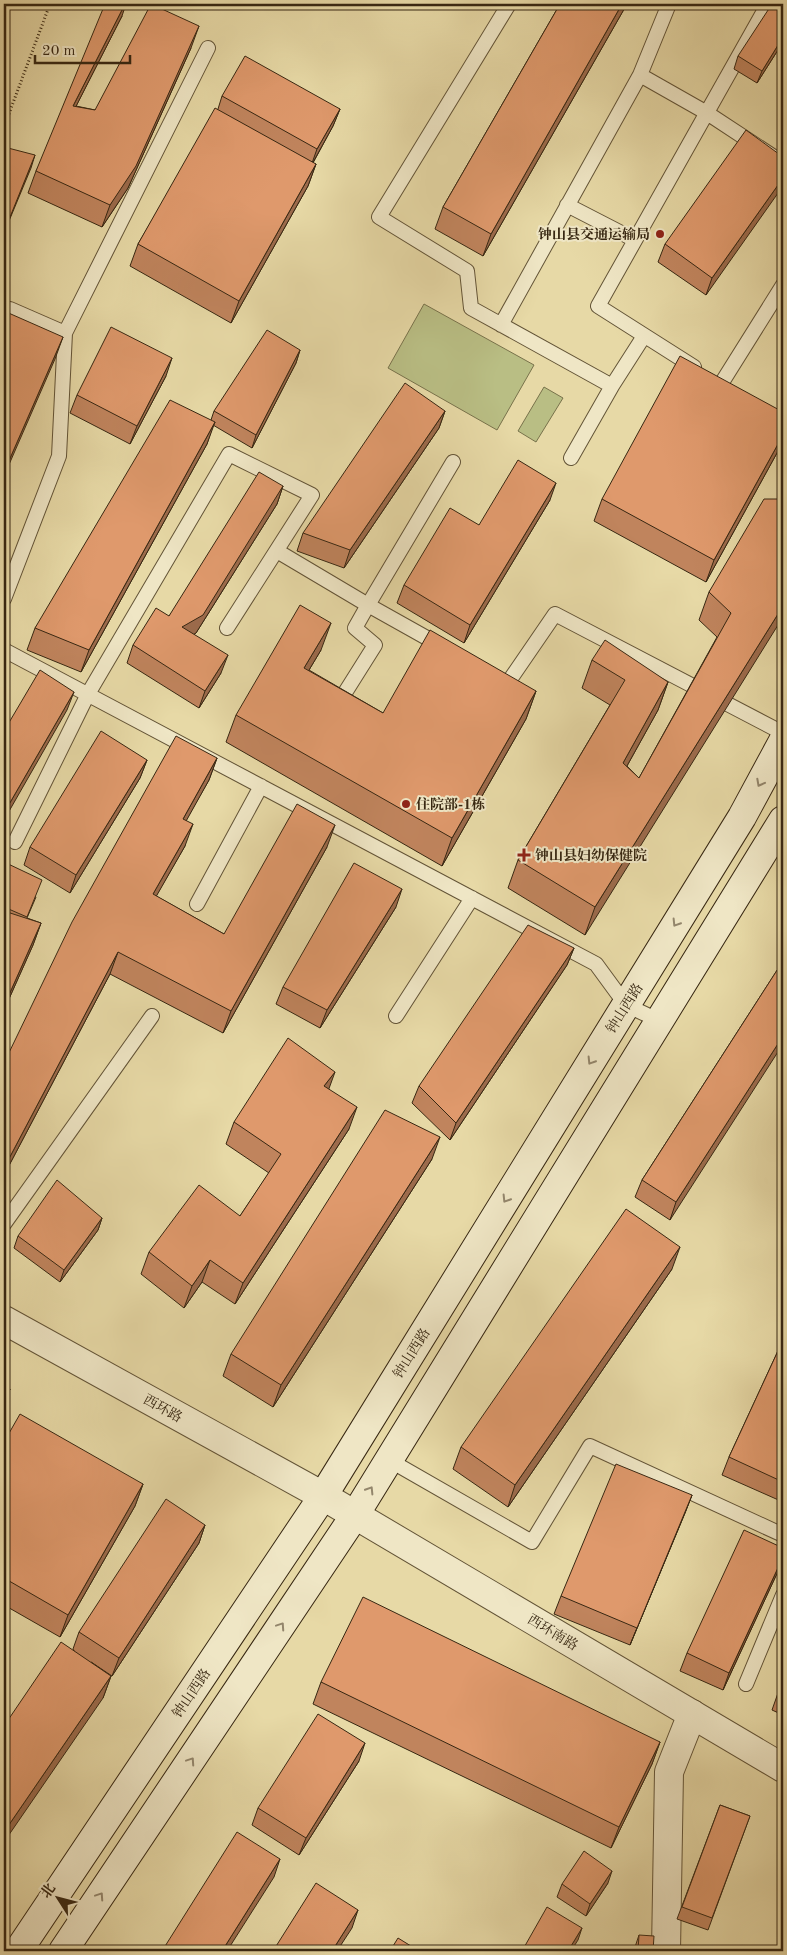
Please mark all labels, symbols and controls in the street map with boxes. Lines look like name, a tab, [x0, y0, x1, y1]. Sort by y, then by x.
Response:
scale bar	[35, 32, 130, 64]
text: 20 m	[42, 44, 76, 59]
place label: 钟山县交通运输局	[538, 226, 650, 242]
marker: 钟山县交通运输局	[654, 228, 666, 240]
one-way arrow	[756, 778, 766, 787]
place label: 住院部-1栋	[416, 797, 485, 812]
marker: 住院部-1栋	[400, 798, 412, 810]
marker: 钟山县妇幼保健院	[517, 848, 531, 862]
place label: 钟山县妇幼保健院	[535, 848, 647, 863]
one-way arrow	[673, 917, 683, 926]
street label: 钟山西路	[603, 981, 646, 1036]
one-way arrow	[588, 1055, 597, 1065]
one-way arrow	[502, 1194, 512, 1203]
street label: 钟山西路	[390, 1326, 433, 1381]
street label: 西环路	[141, 1392, 185, 1425]
one-way arrow	[364, 1487, 374, 1496]
street label: 西环南路	[525, 1612, 581, 1653]
one-way arrow	[275, 1622, 284, 1632]
street label: 钟山西路	[170, 1666, 213, 1721]
one-way arrow	[184, 1757, 194, 1766]
north arrow	[32, 1872, 82, 1922]
text: 北	[38, 1881, 58, 1901]
one-way arrow	[94, 1892, 103, 1902]

